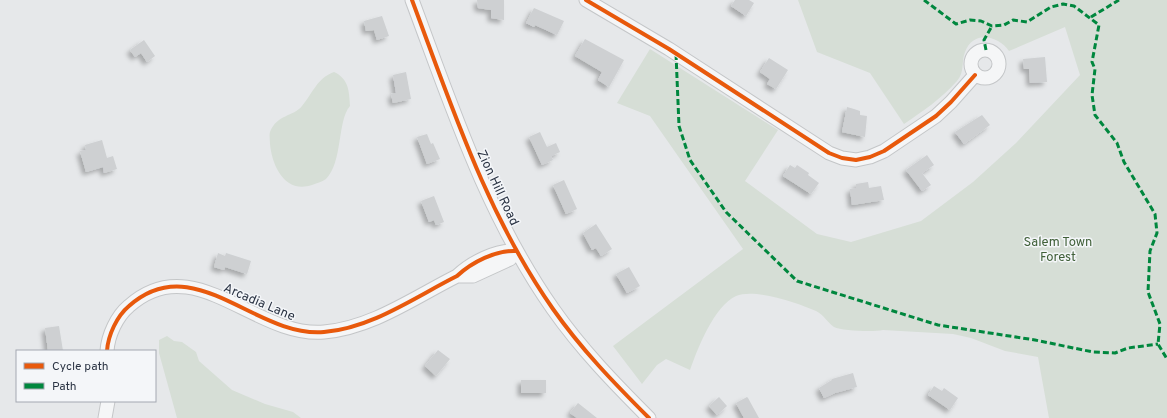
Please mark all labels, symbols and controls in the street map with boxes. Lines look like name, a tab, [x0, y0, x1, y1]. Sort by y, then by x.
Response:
street label: Zion Hill Road	[472, 148, 522, 228]
park label: Salem Town Forest	[1024, 235, 1092, 266]
street label: Arcadia Lane	[221, 281, 297, 325]
legend	[16, 350, 156, 402]
text: Cycle path	[52, 359, 109, 375]
text: Path	[52, 379, 77, 395]

